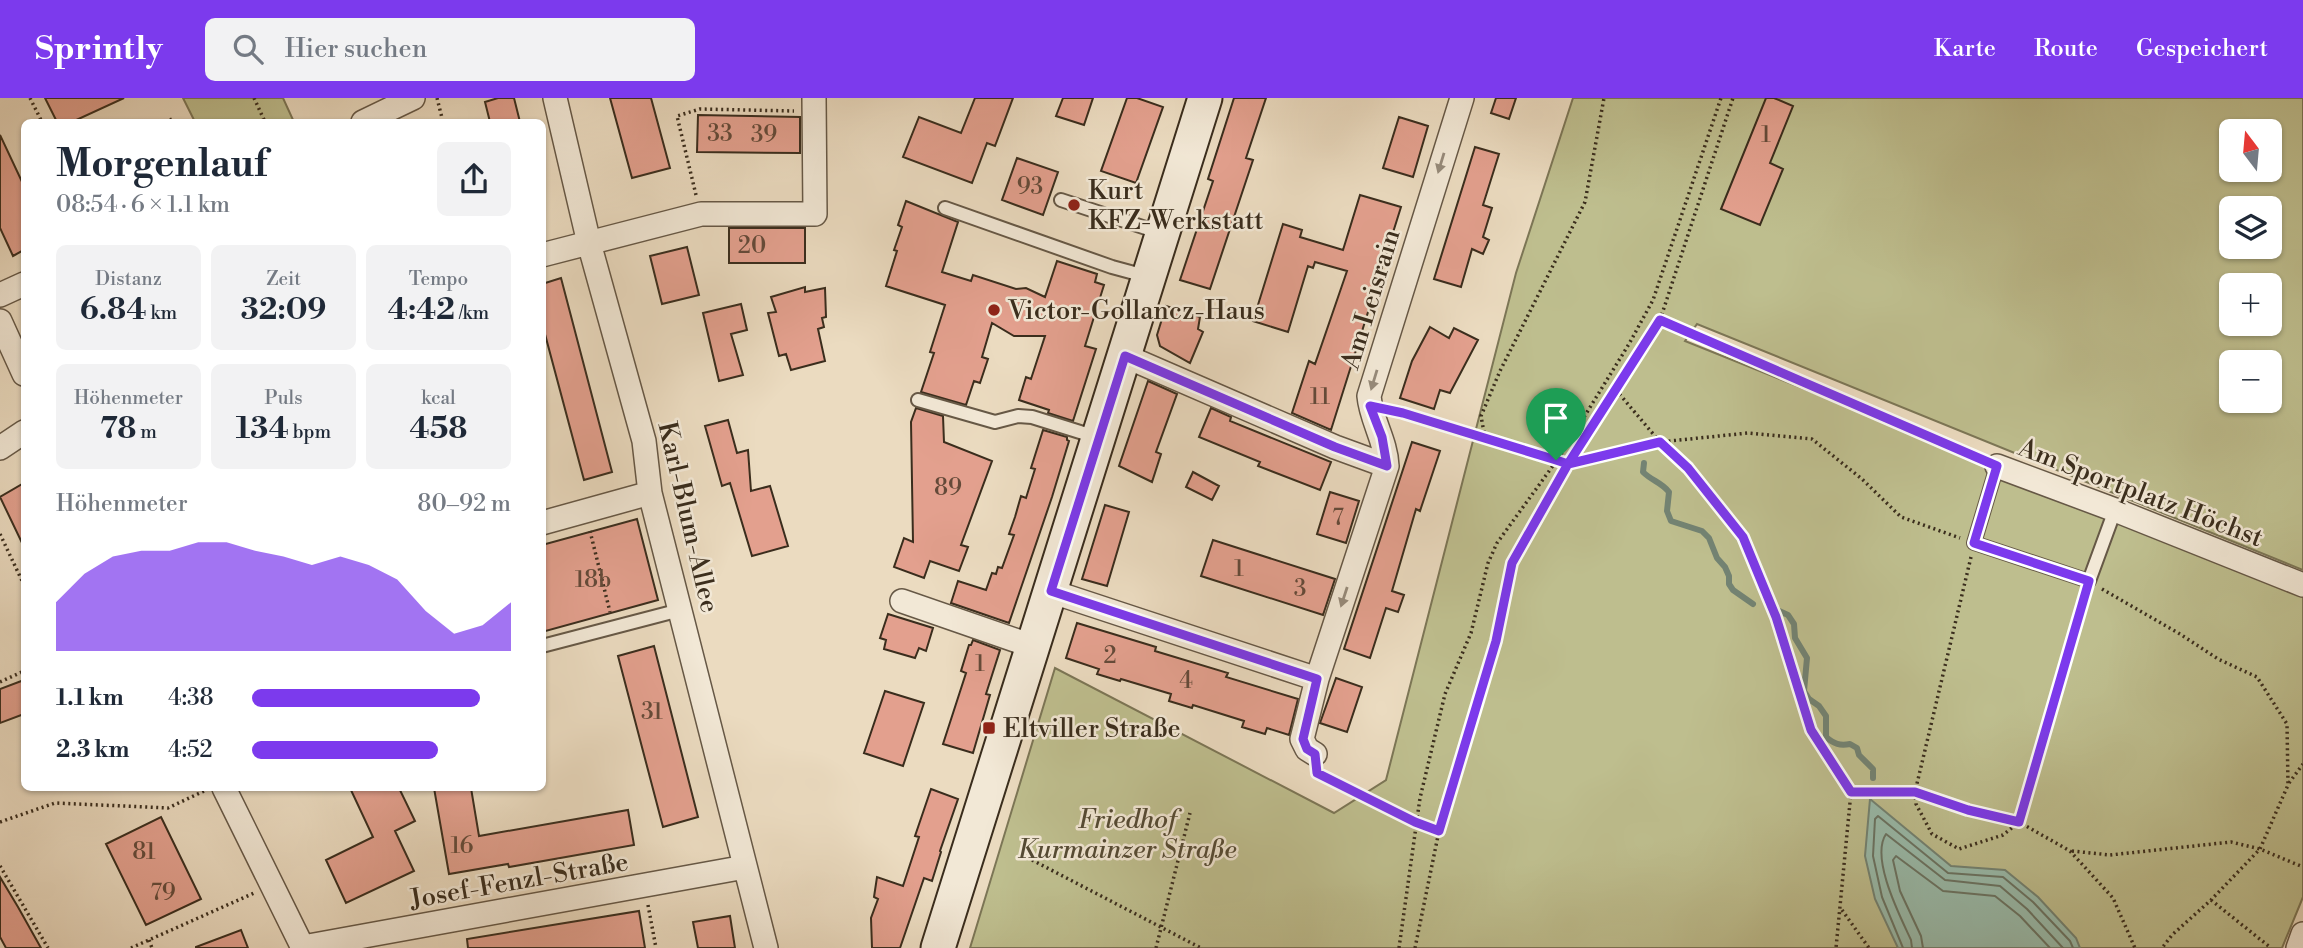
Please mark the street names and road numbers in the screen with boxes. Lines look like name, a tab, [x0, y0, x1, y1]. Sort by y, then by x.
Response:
street label: Am Leisrain	[1334, 225, 1407, 374]
street label: Karl-Blum-Allee	[650, 419, 726, 616]
street label: Am Sportplatz Höchst	[2013, 431, 2267, 554]
street label: Josef-Fenzl-Straße	[407, 846, 631, 916]

